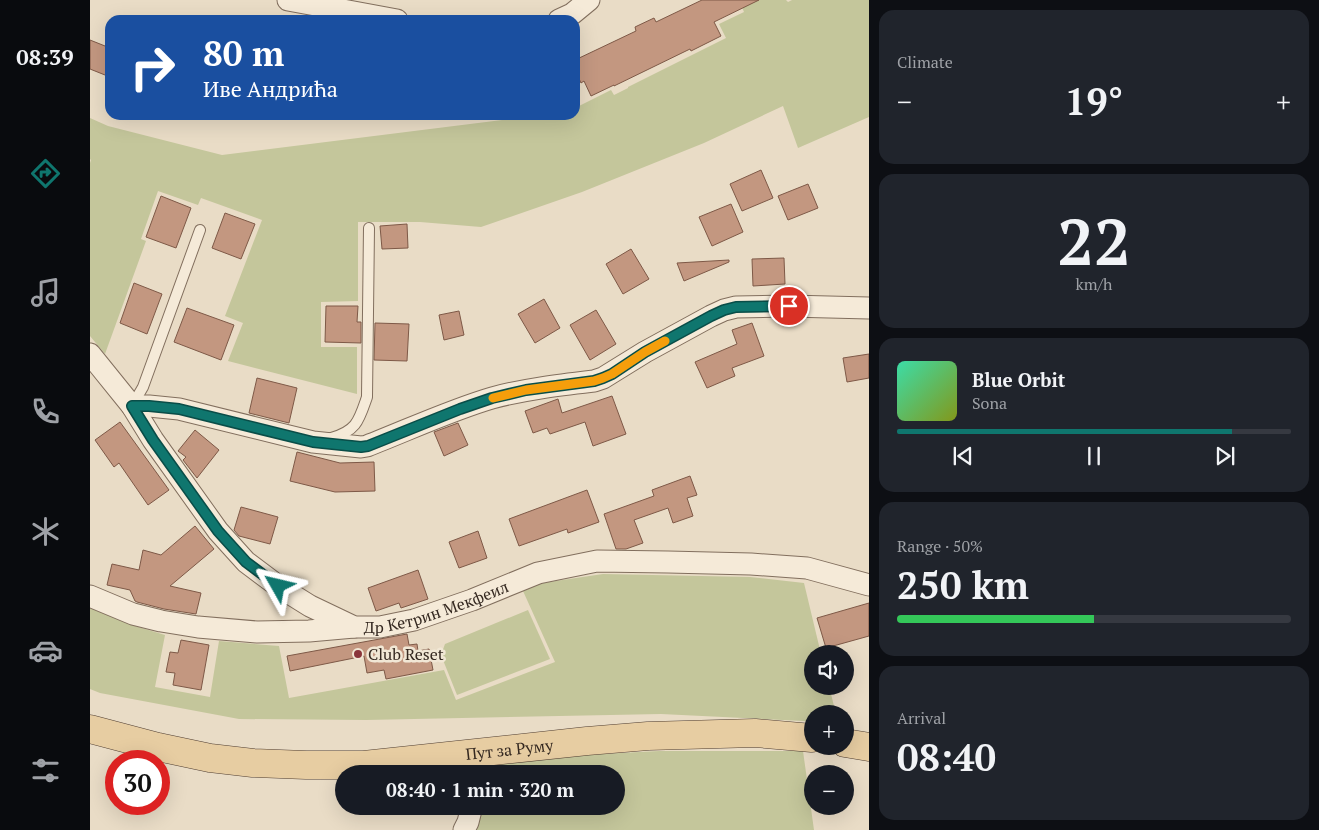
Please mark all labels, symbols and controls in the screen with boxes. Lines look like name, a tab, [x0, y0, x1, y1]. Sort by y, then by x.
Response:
text: 80 m	[203, 30, 284, 76]
icon: right	[120, 35, 185, 100]
text: 08:39	[16, 42, 74, 71]
text: Climate	[897, 51, 953, 73]
text: Иве Андрића	[203, 74, 338, 103]
text: 19°	[1065, 76, 1123, 126]
text: −	[897, 83, 912, 120]
text: +	[1276, 83, 1291, 120]
icon: directions	[28, 156, 63, 191]
text: 22	[1057, 197, 1131, 284]
text: km/h	[1076, 273, 1112, 295]
icon: music	[28, 275, 63, 310]
pin	[768, 285, 810, 327]
icon: arrive	[775, 292, 803, 320]
text: Blue Orbit	[972, 367, 1065, 392]
text: Sona	[972, 392, 1007, 414]
icon: phone	[28, 394, 63, 429]
icon: previous	[949, 442, 977, 470]
icon: pause	[1080, 442, 1108, 470]
icon: next	[1211, 442, 1239, 470]
icon: climate	[28, 514, 63, 549]
text: Range · 50%	[897, 535, 983, 557]
position arrow	[251, 559, 303, 611]
text: 250 km	[897, 560, 1029, 610]
street label: Др Кетрин Мекфеил	[364, 575, 512, 638]
icon: car	[28, 633, 63, 668]
place label: Club Reset	[368, 643, 444, 665]
map controls	[804, 645, 854, 815]
button: sound	[804, 645, 854, 695]
marker: Club Reset	[352, 648, 364, 660]
button: +	[804, 705, 854, 755]
text: Arrival	[897, 707, 946, 729]
text: 08:40	[897, 732, 996, 782]
street label: Пут за Руму	[464, 734, 555, 765]
speed limit sign: 30	[105, 750, 170, 815]
icon: filters	[28, 753, 63, 788]
button: −	[804, 765, 854, 815]
text: 08:40 · 1 min · 320 m	[386, 777, 574, 802]

